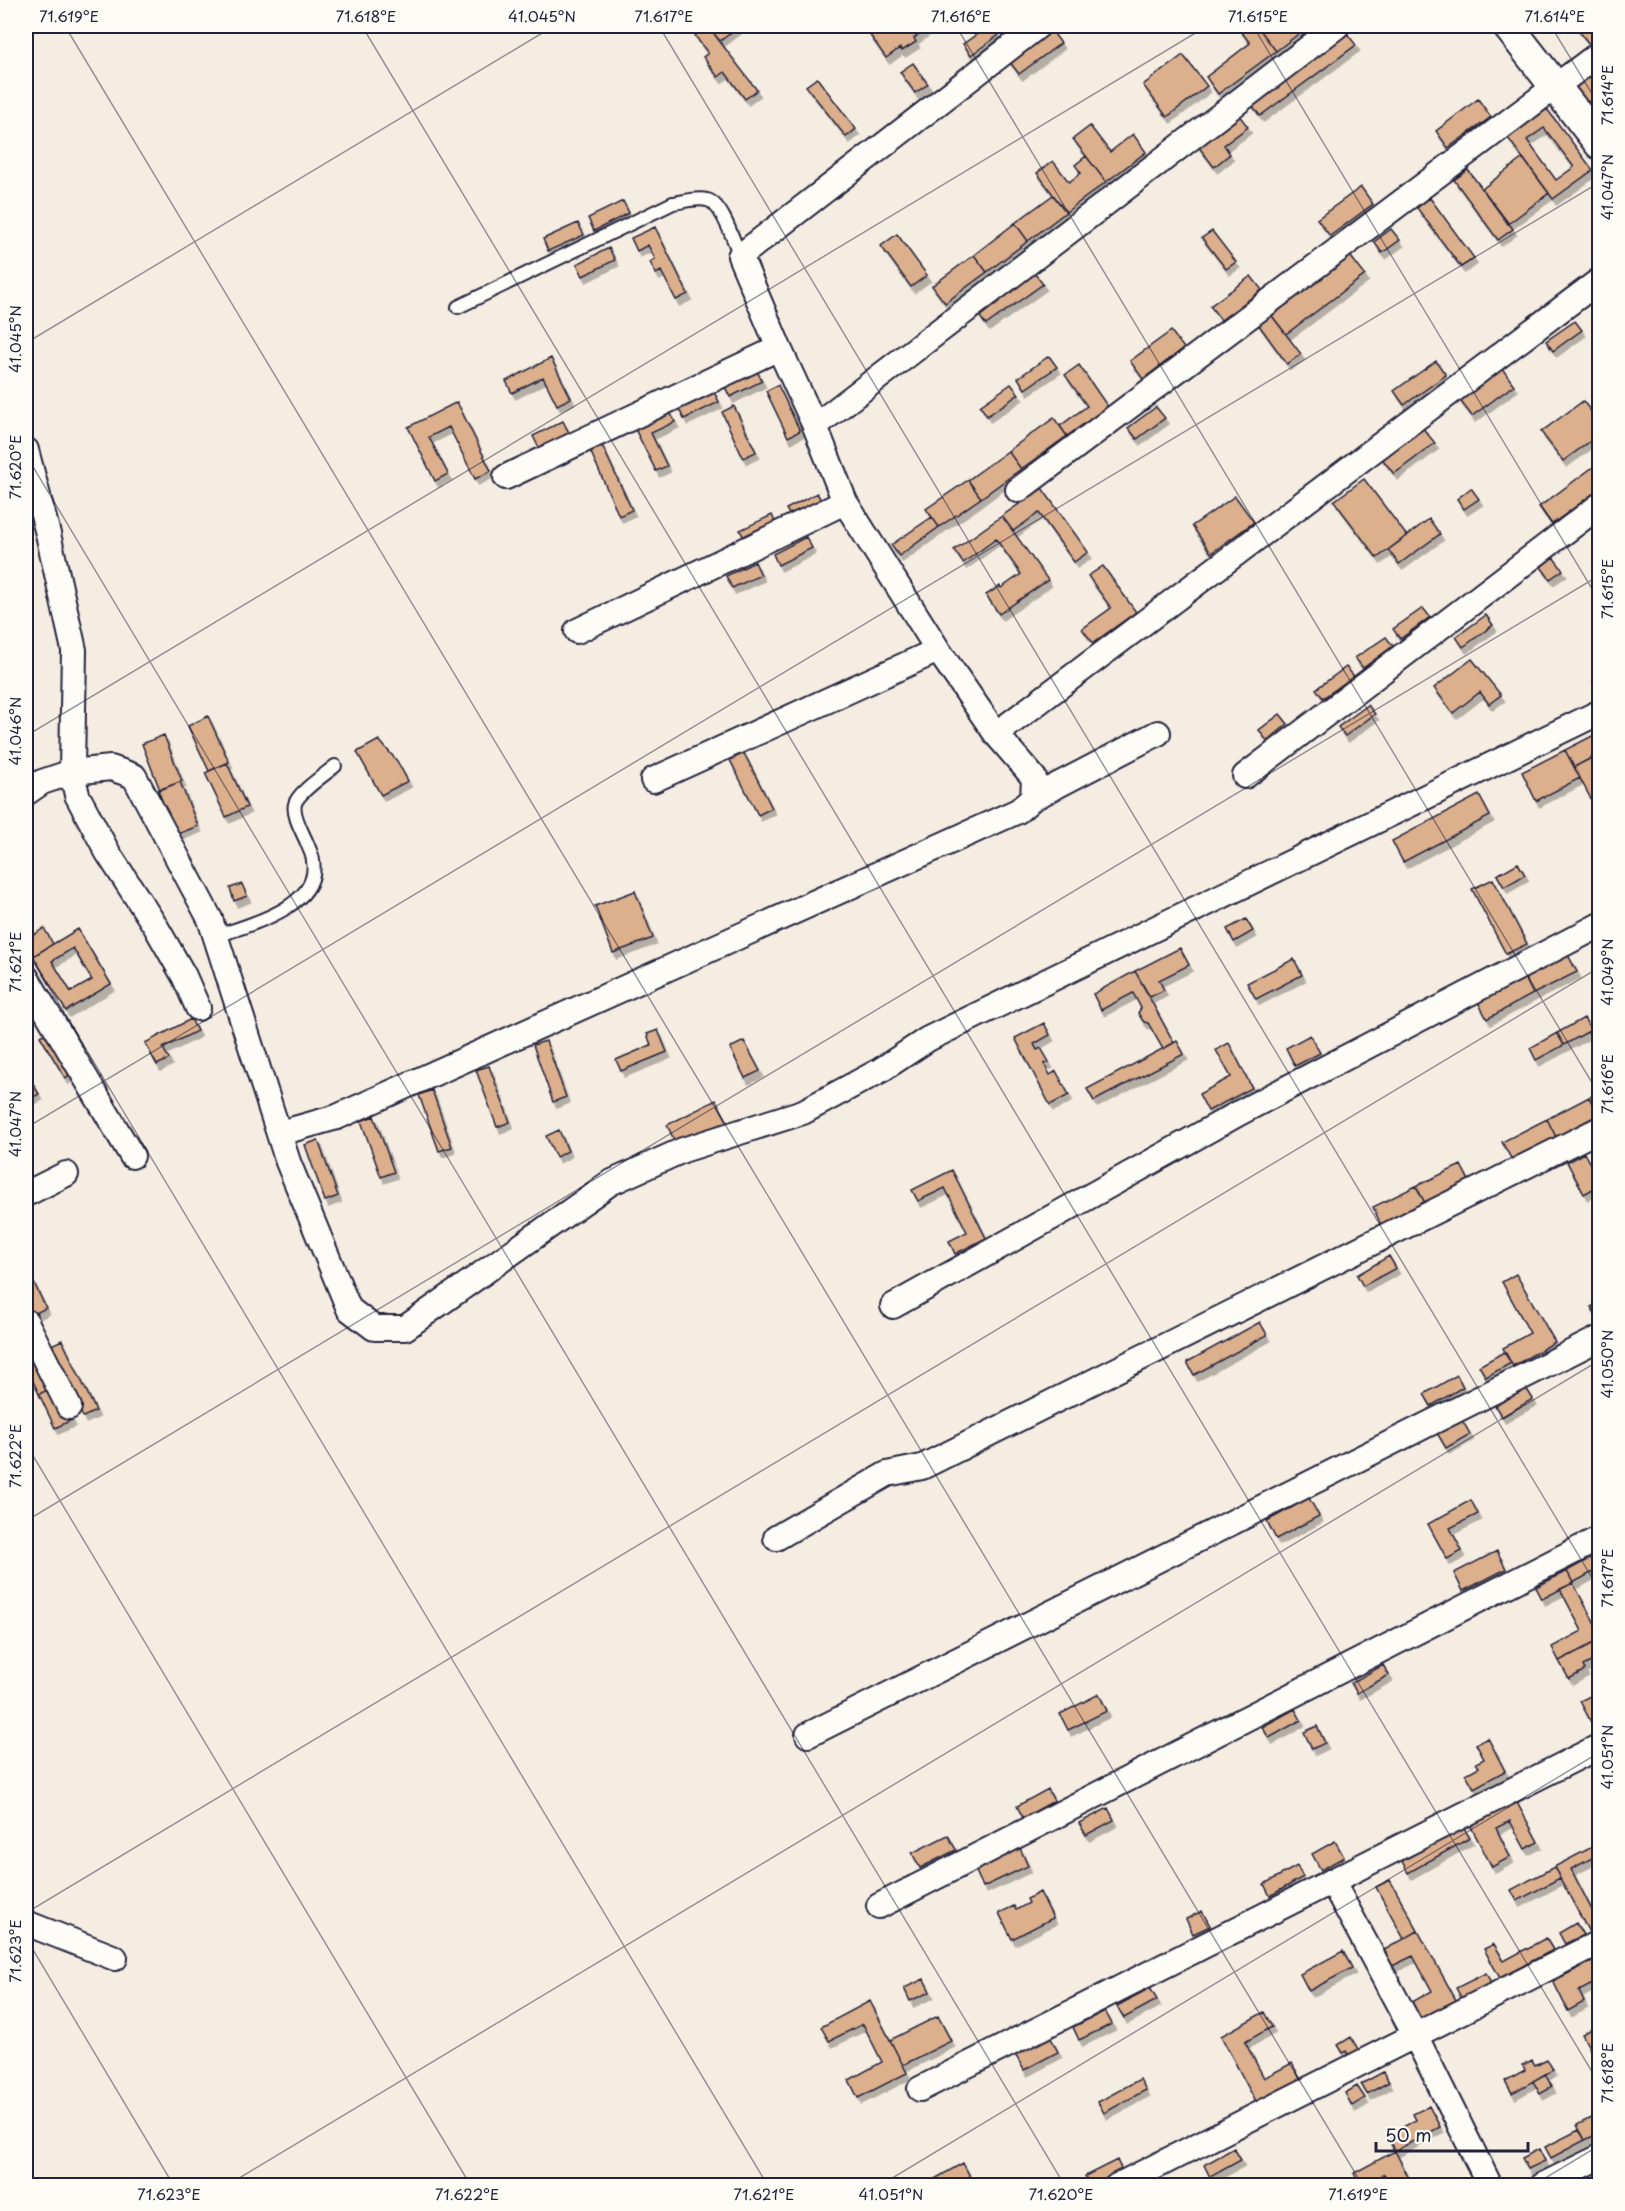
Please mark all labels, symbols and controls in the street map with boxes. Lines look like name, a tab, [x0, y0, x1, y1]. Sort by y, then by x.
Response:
text: 71.619°E	[39, 4, 99, 27]
text: 71.618°E	[336, 4, 396, 27]
text: 41.045°N	[508, 4, 576, 27]
text: 71.617°E	[635, 4, 693, 27]
text: 71.616°E	[931, 4, 991, 27]
text: 71.615°E	[1228, 4, 1288, 27]
text: 71.614°E	[1525, 4, 1585, 27]
text: 71.614°E	[1595, 65, 1618, 125]
text: 41.047°N	[1595, 154, 1618, 220]
text: 41.045°N	[3, 305, 26, 373]
text: 71.620°E	[3, 435, 26, 499]
text: 71.615°E	[1595, 559, 1618, 619]
text: 41.046°N	[3, 697, 26, 765]
text: 71.621°E	[3, 932, 26, 992]
text: 41.049°N	[1595, 938, 1618, 1006]
text: 71.616°E	[1595, 1054, 1618, 1114]
text: 41.047°N	[3, 1091, 26, 1157]
text: 41.050°N	[1595, 1329, 1618, 1399]
text: 71.622°E	[3, 1424, 26, 1488]
text: 71.617°E	[1595, 1549, 1618, 1607]
text: 41.051°N	[1595, 1725, 1618, 1789]
text: 71.623°E	[3, 1919, 26, 1983]
text: 71.618°E	[1595, 2043, 1618, 2103]
scale bar	[1376, 2115, 1528, 2153]
text: 50 m	[1385, 2121, 1432, 2148]
text: 71.623°E	[137, 2182, 201, 2205]
text: 71.622°E	[435, 2182, 499, 2205]
text: 71.621°E	[734, 2182, 794, 2205]
text: 41.051°N	[859, 2182, 923, 2205]
text: 71.620°E	[1029, 2182, 1093, 2205]
text: 71.619°E	[1328, 2182, 1388, 2205]

